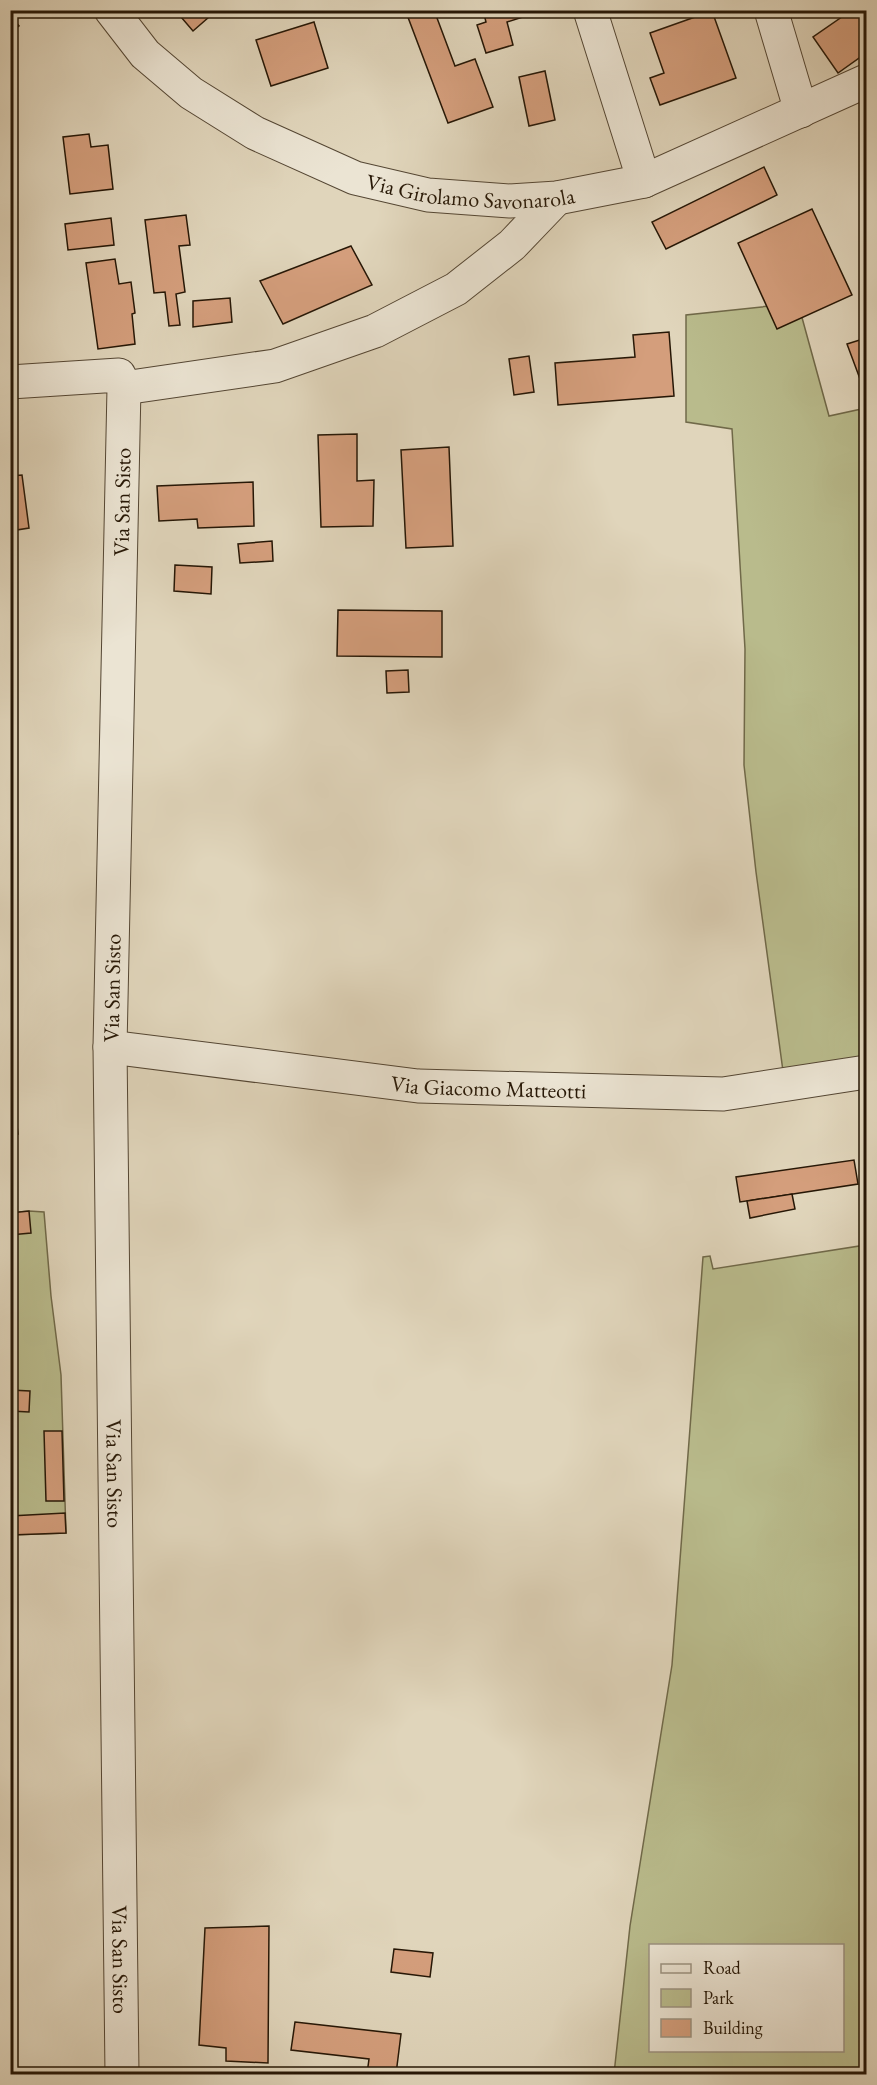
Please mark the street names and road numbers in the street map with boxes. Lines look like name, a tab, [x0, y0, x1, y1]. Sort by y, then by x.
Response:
street label: Via Girolamo Savonarola	[363, 167, 577, 216]
street label: Via San Sisto	[107, 447, 137, 556]
street label: Via San Sisto	[97, 933, 127, 1042]
street label: Via Giacomo Matteotti	[389, 1068, 587, 1105]
street label: Via San Sisto	[100, 1419, 130, 1528]
street label: Via San Sisto	[106, 1905, 136, 2014]

